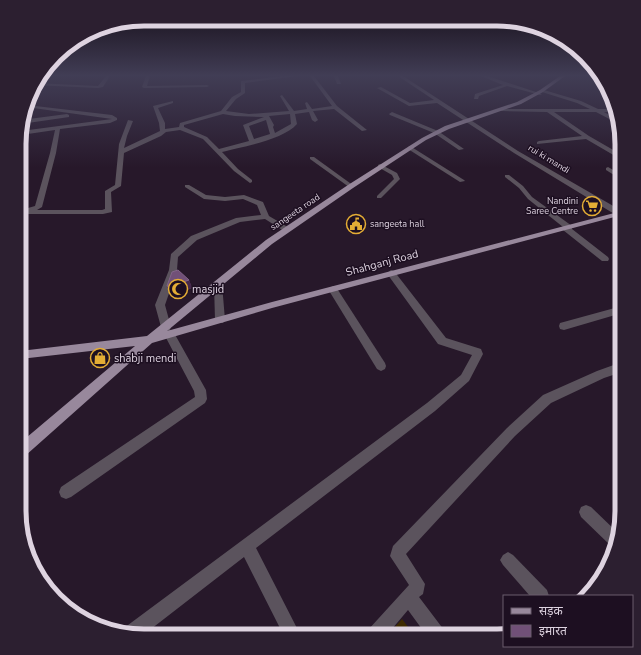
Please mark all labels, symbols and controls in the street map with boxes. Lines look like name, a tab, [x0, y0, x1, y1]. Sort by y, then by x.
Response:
street label: rui ki mandi	[526, 142, 572, 176]
street label: sangeeta road	[268, 191, 322, 233]
place label: Nandini Saree Centre	[526, 195, 578, 217]
supermarket icon: Nandini Saree Centre	[581, 195, 603, 217]
public building icon: sangeeta hall	[345, 213, 367, 235]
place label: sangeeta hall	[370, 218, 425, 230]
street label: Shahganj Road	[344, 246, 420, 280]
mosque icon: masjid	[167, 278, 189, 300]
place label: masjid	[192, 282, 224, 297]
shop icon: shabji mendi	[89, 347, 111, 369]
place label: shabji mendi	[114, 351, 176, 366]
legend	[503, 595, 633, 647]
text: सड़क	[539, 603, 564, 619]
text: इमारत	[539, 623, 568, 639]

